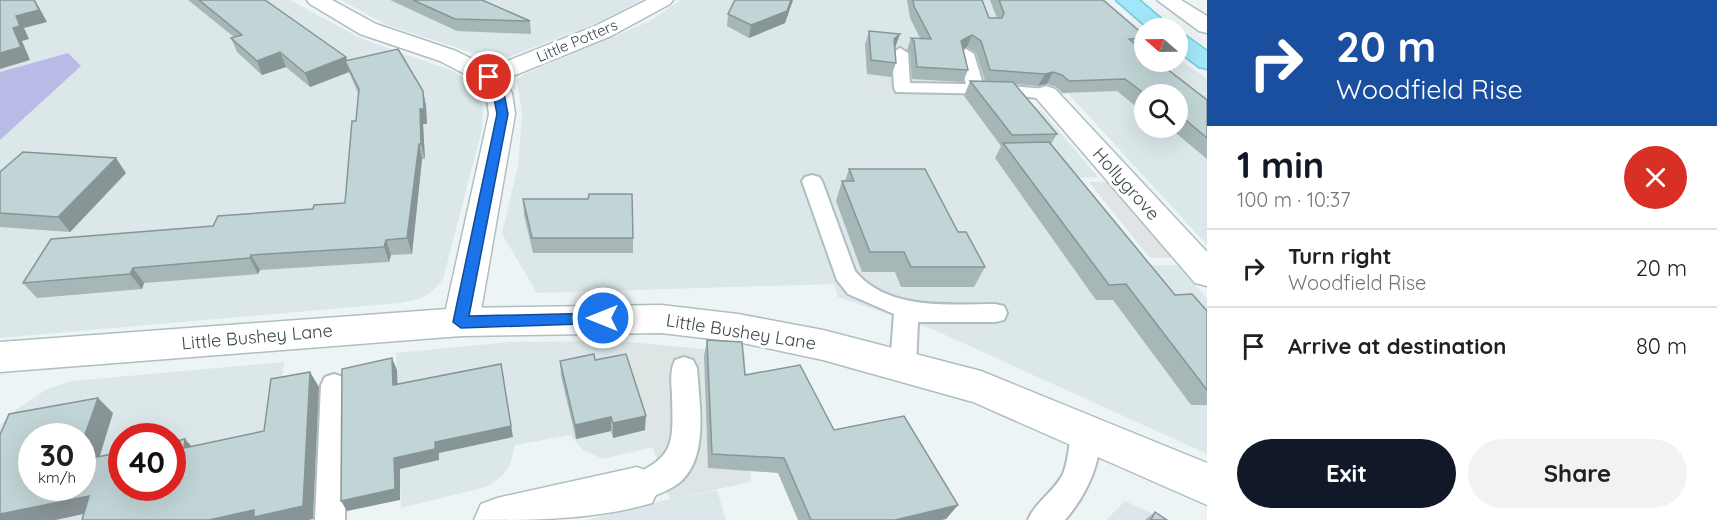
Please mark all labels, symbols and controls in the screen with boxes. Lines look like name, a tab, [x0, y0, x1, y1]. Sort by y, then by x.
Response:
street label: Little Potters	[533, 15, 620, 66]
north arrow	[1134, 18, 1188, 72]
map controls	[1134, 18, 1188, 138]
text: 20 m	[1336, 20, 1436, 73]
icon: right	[1237, 24, 1315, 102]
pin	[463, 51, 514, 102]
icon: arrive	[472, 60, 505, 93]
text: Woodfield Rise	[1336, 72, 1523, 106]
button: search	[1134, 84, 1188, 138]
text: 1 min	[1237, 142, 1324, 187]
street label: Hollygrove	[1088, 143, 1165, 225]
button: close	[1624, 146, 1687, 209]
text: 100 m · 10:37	[1237, 187, 1351, 212]
text: Turn right	[1288, 242, 1392, 270]
icon: right	[1237, 252, 1270, 285]
text: 20 m	[1636, 254, 1687, 282]
text: Woodfield Rise	[1288, 270, 1426, 295]
position arrow	[571, 286, 635, 350]
street label: Little Bushey Lane	[664, 308, 818, 355]
street label: Little Bushey Lane	[180, 318, 333, 355]
icon: arrive	[1237, 330, 1270, 363]
text: Arrive at destination	[1288, 332, 1506, 360]
text: 80 m	[1636, 332, 1687, 360]
speed limit sign: 40	[108, 423, 186, 501]
text: 30	[40, 436, 74, 474]
button: Exit	[1237, 439, 1456, 508]
button: Share	[1468, 439, 1687, 508]
text: km/h	[38, 468, 76, 487]

